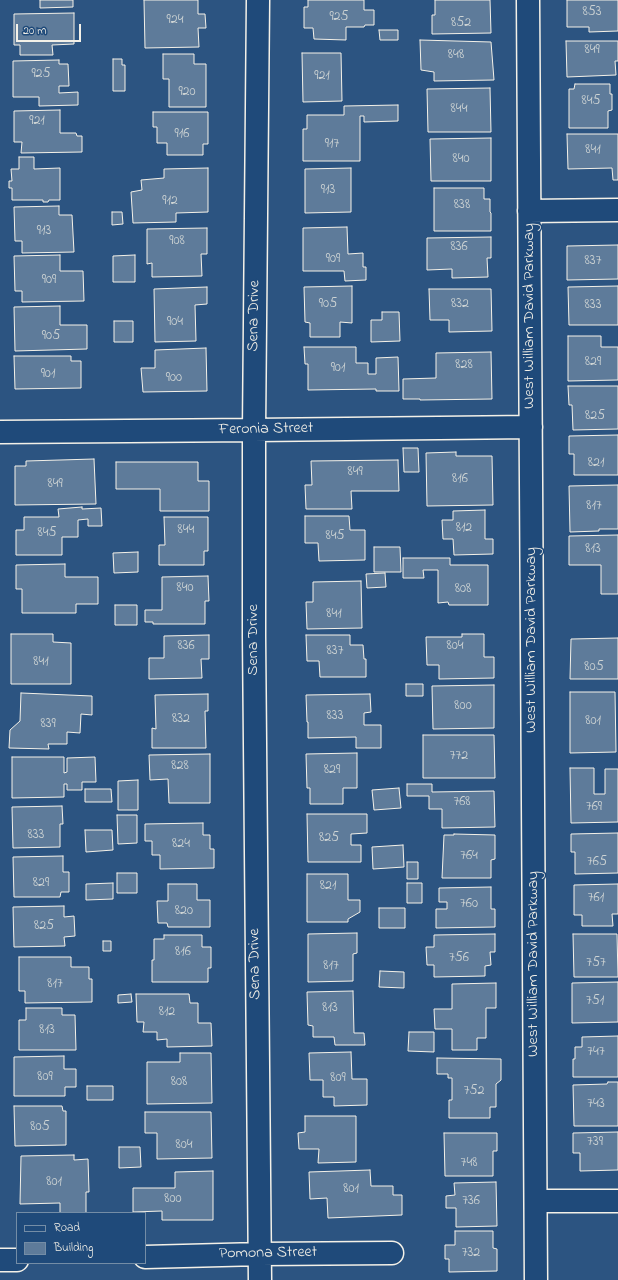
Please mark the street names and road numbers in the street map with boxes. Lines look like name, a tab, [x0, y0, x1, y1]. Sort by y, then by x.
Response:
street label: West William David Parkway	[520, 223, 540, 409]
street label: Sena Drive	[245, 280, 265, 352]
street label: Feronia Street	[219, 420, 313, 440]
street label: West William David Parkway	[522, 547, 542, 733]
street label: Sena Drive	[244, 604, 264, 676]
street label: West William David Parkway	[524, 871, 544, 1057]
street label: Sena Drive	[246, 928, 266, 1000]
street label: Pomona Street	[219, 1244, 317, 1264]

